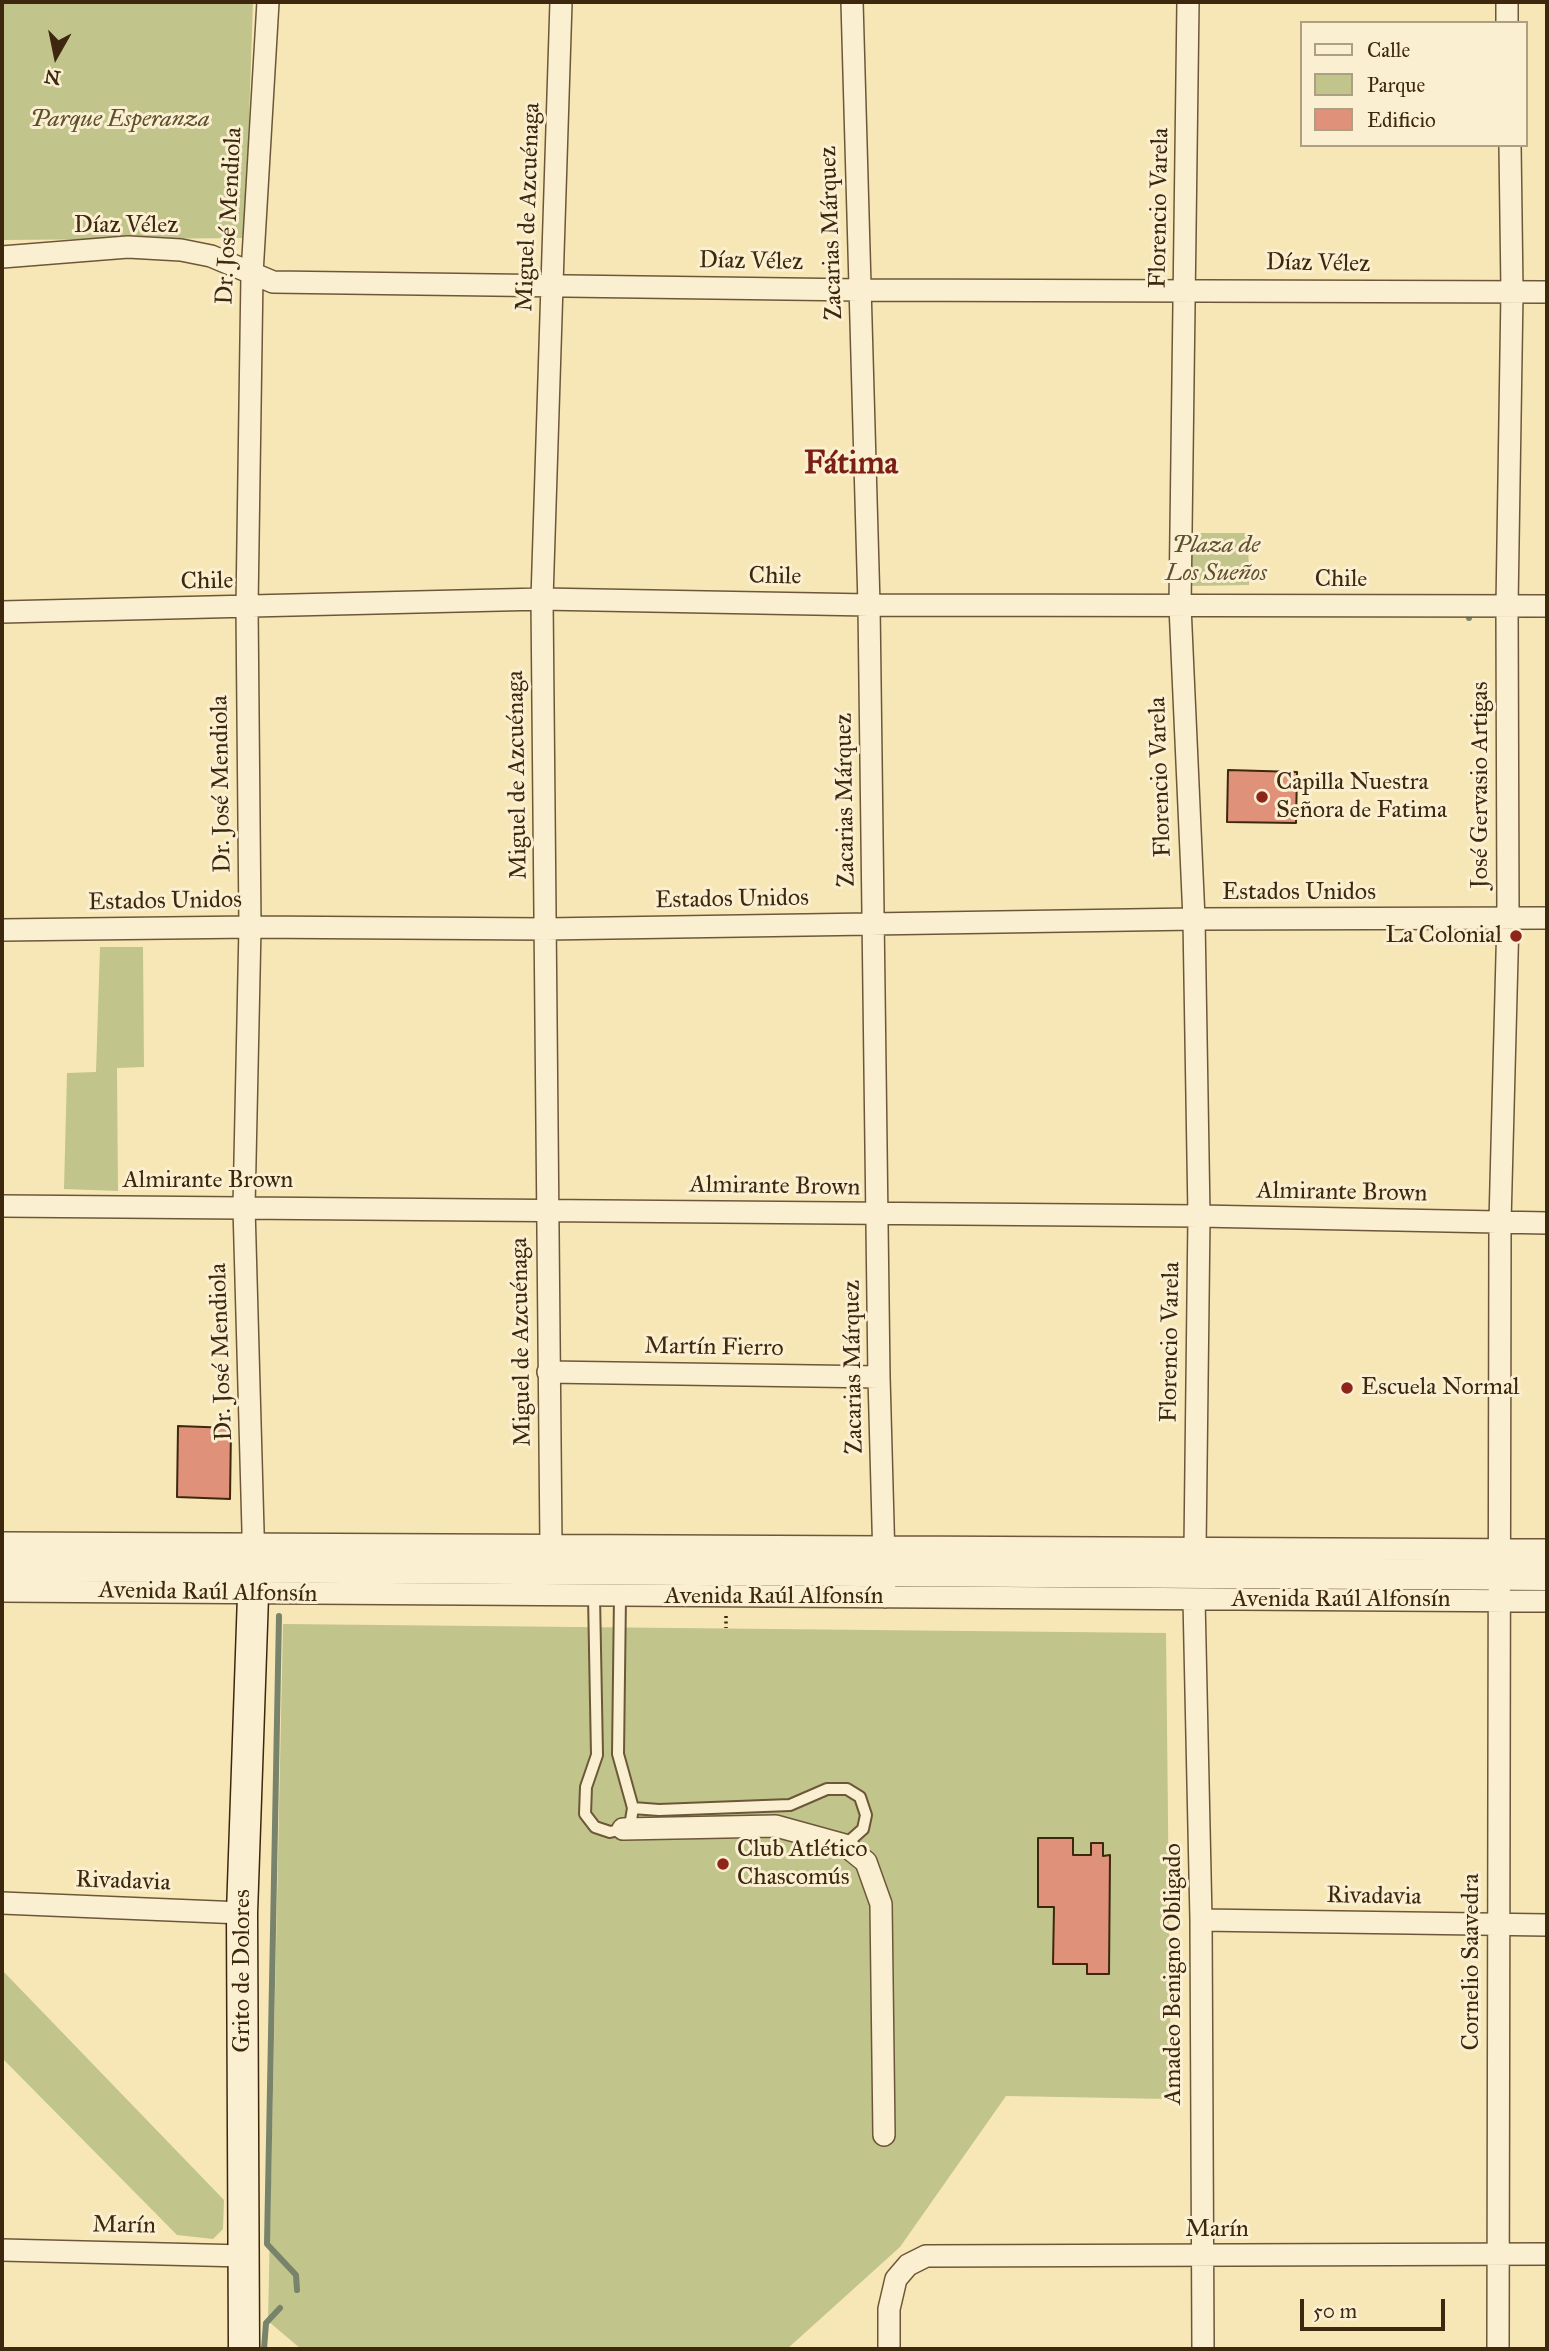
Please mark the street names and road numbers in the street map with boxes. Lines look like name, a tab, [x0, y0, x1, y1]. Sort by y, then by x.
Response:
street label: Miguel de Azcuénaga	[511, 102, 547, 312]
street label: Dr. José Mendiola	[211, 126, 249, 306]
street label: Florencio Varela	[1144, 127, 1176, 289]
street label: Zacarias Márquez	[815, 145, 849, 321]
street label: Díaz Vélez	[74, 212, 178, 240]
street label: Díaz Vélez	[698, 247, 804, 277]
street label: Díaz Vélez	[1265, 249, 1371, 279]
street label: Chile	[748, 562, 802, 592]
street label: Chile	[1315, 566, 1367, 594]
street label: Chile	[180, 567, 234, 597]
street label: Miguel de Azcuénaga	[502, 670, 534, 880]
street label: José Gervasio Artigas	[1467, 682, 1495, 888]
street label: Dr. José Mendiola	[206, 695, 238, 873]
street label: Florencio Varela	[1144, 696, 1178, 858]
street label: Zacarias Márquez	[830, 713, 862, 887]
street label: Estados Unidos	[1222, 879, 1376, 907]
street label: Estados Unidos	[655, 884, 809, 916]
street label: Estados Unidos	[88, 886, 242, 918]
street label: Almirante Brown	[123, 1167, 293, 1195]
street label: Almirante Brown	[689, 1171, 861, 1203]
street label: Almirante Brown	[1256, 1177, 1428, 1209]
street label: Miguel de Azcuénaga	[506, 1237, 538, 1447]
street label: Florencio Varela	[1155, 1261, 1187, 1423]
street label: Dr. José Mendiola	[205, 1263, 239, 1441]
street label: Zacarias Márquez	[838, 1280, 870, 1454]
street label: Martín Fierro	[644, 1332, 784, 1364]
street label: Avenida Raúl Alfonsín	[98, 1577, 318, 1609]
street label: Avenida Raúl Alfonsín	[665, 1583, 883, 1611]
street label: Avenida Raúl Alfonsín	[1232, 1586, 1450, 1614]
street label: Amadeo Benigno Obligado	[1160, 1843, 1188, 2105]
street label: Rivadavia	[75, 1866, 171, 1898]
street label: Cornelio Saavedra	[1458, 1873, 1486, 2051]
street label: Rivadavia	[1326, 1882, 1422, 1912]
street label: Grito de Dolores	[229, 1889, 257, 2053]
street label: Marín	[92, 2211, 156, 2241]
street label: Marín	[1185, 2216, 1249, 2244]

